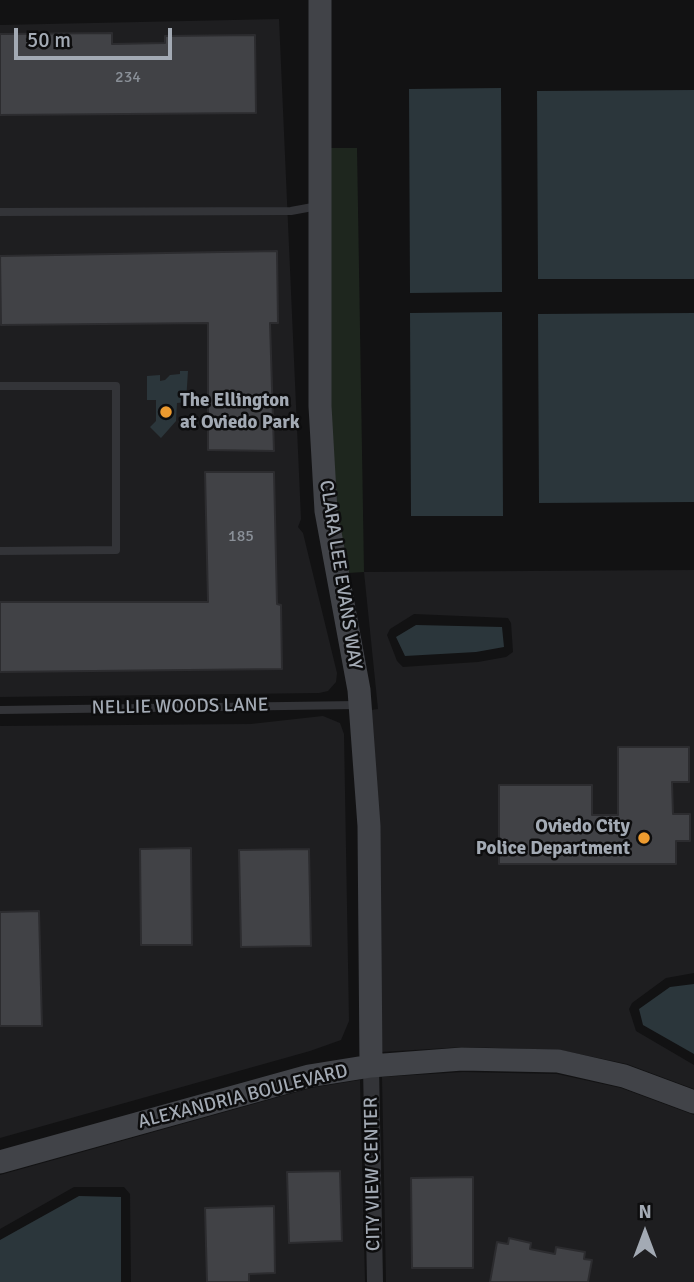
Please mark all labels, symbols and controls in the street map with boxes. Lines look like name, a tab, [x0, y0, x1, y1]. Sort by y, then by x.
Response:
scale bar	[18, 14, 175, 58]
text: 50 m	[27, 27, 71, 53]
house number: 234	[115, 68, 141, 88]
place label: The Ellington at Oviedo Park	[180, 390, 300, 434]
marker: The Ellington at Oviedo Park	[158, 404, 174, 420]
street label: CLARA LEE EVANS WAY	[314, 479, 366, 671]
house number: 185	[228, 527, 254, 547]
street label: NELLIE WOODS LANE	[91, 694, 269, 720]
place label: Oviedo City Police Department	[476, 816, 630, 860]
marker: Oviedo City Police Department	[636, 830, 652, 846]
street label: ALEXANDRIA BOULEVARD	[136, 1060, 350, 1134]
street label: CITY VIEW CENTER	[360, 1097, 386, 1251]
north arrow	[610, 1198, 680, 1268]
text: N	[638, 1200, 652, 1224]

